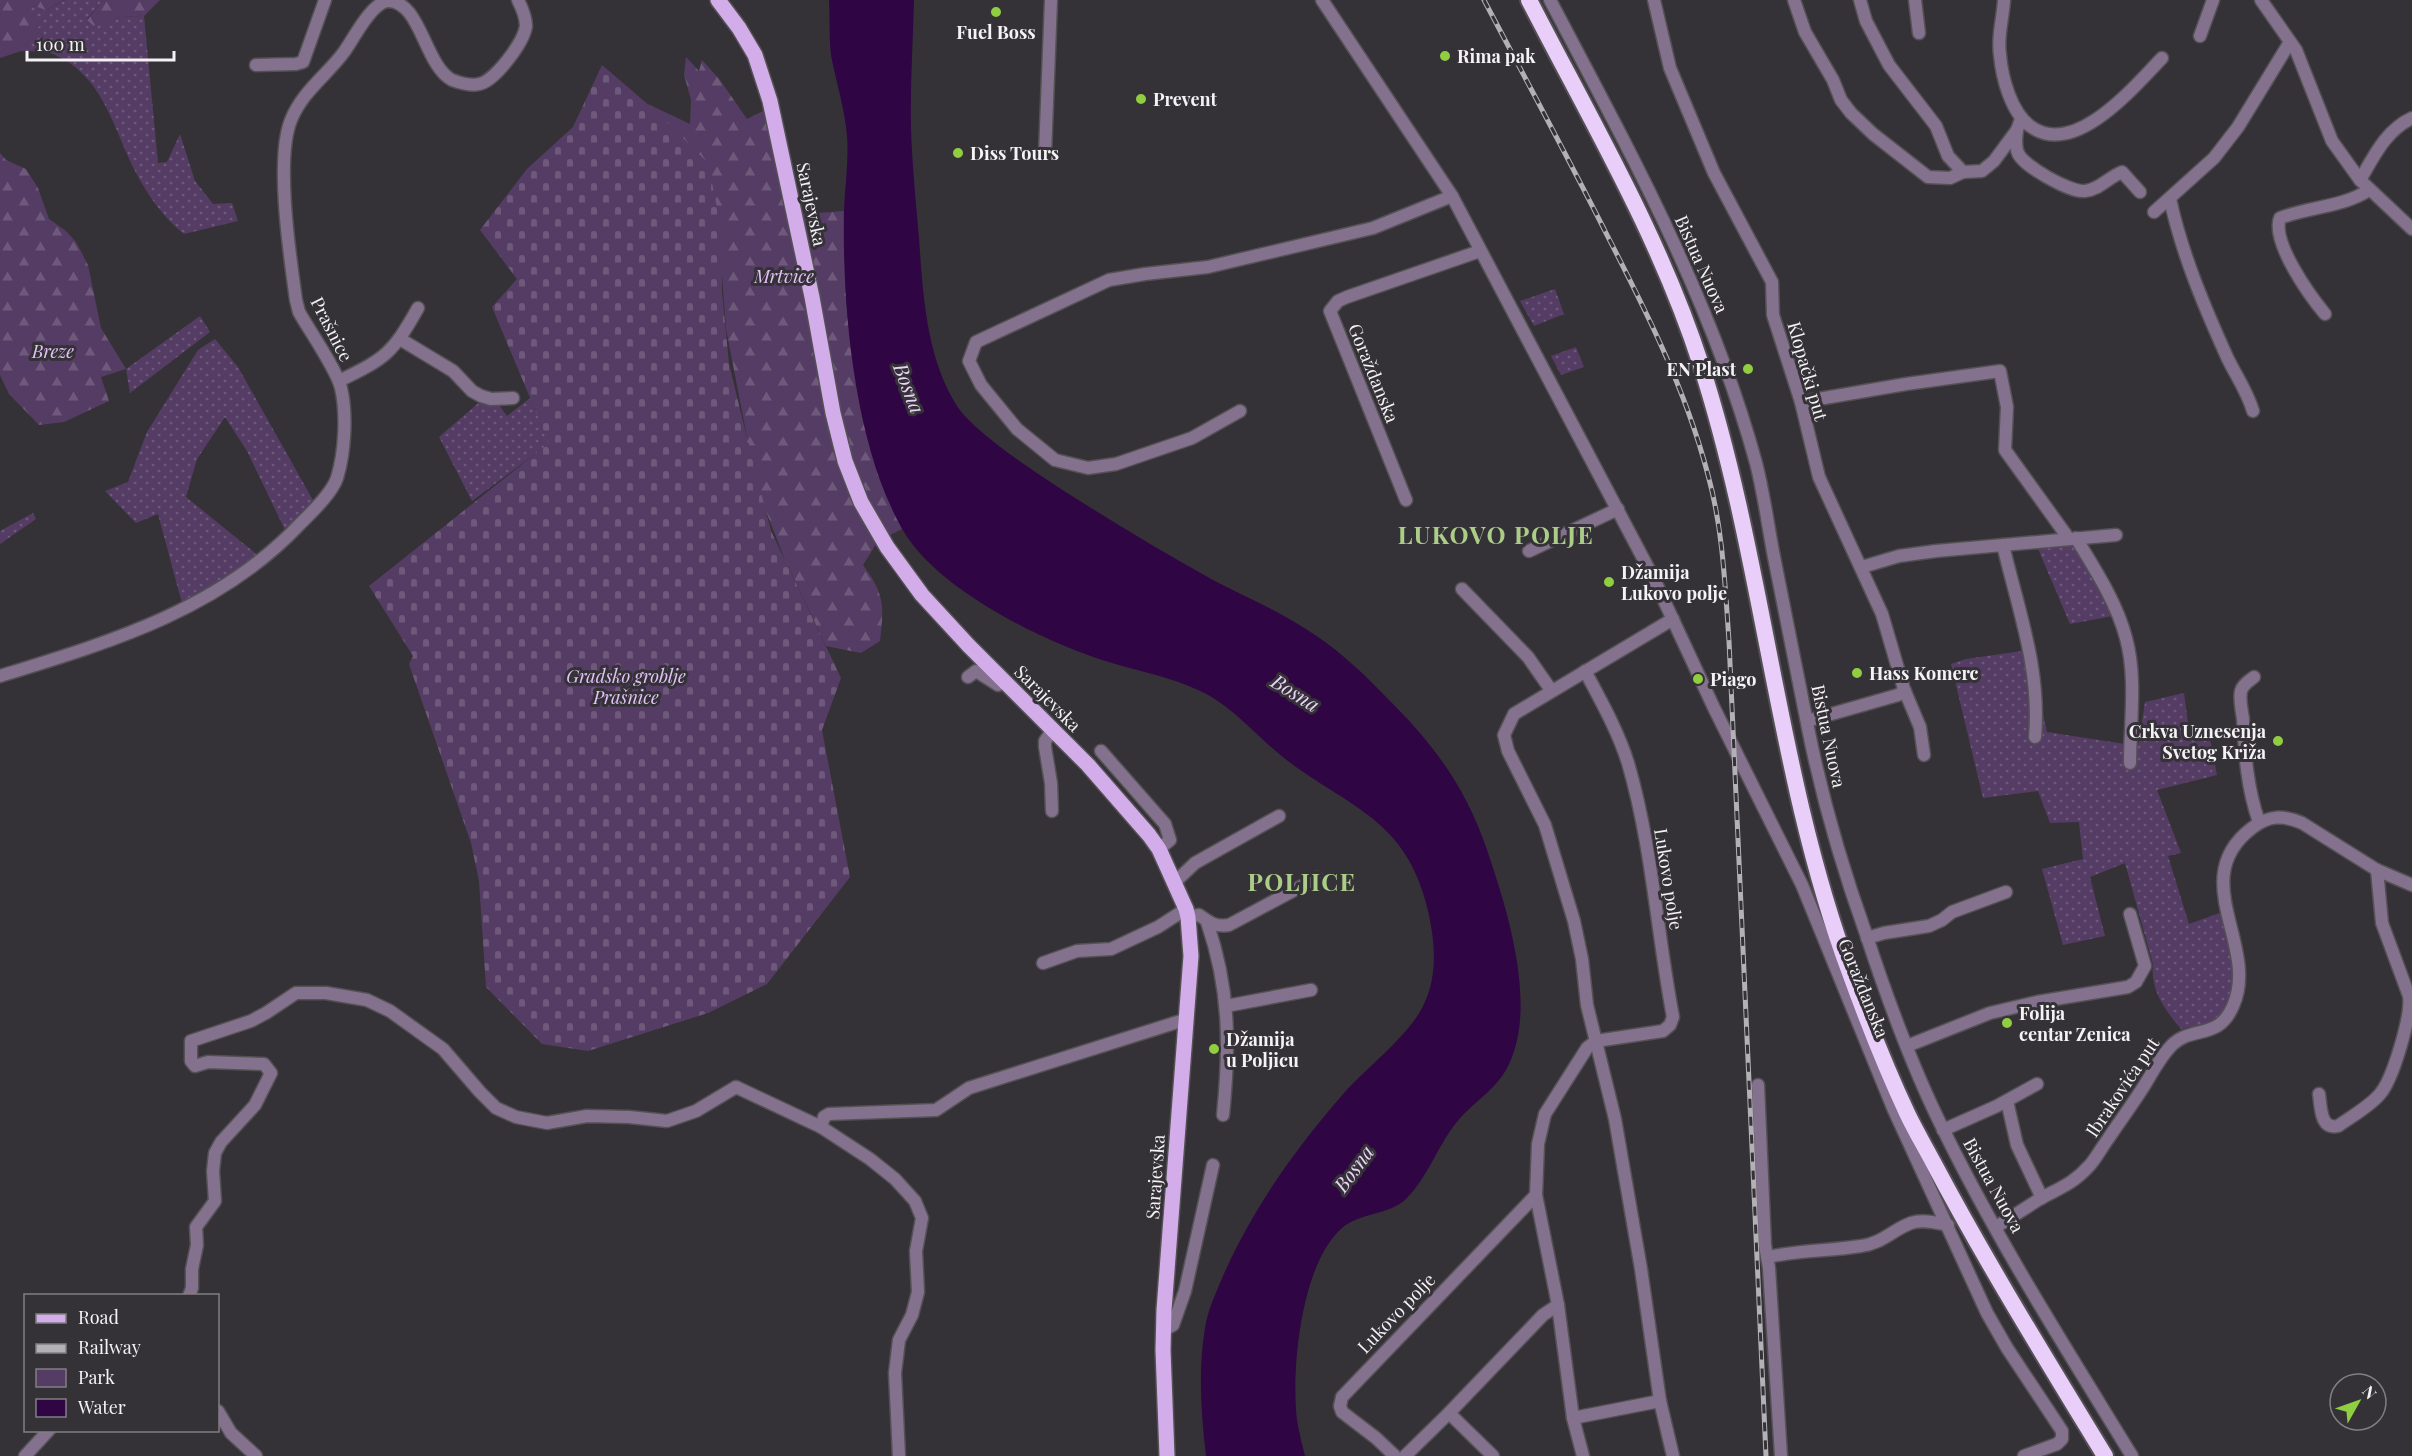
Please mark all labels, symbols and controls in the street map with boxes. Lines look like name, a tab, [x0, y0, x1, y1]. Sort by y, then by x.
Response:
marker: Fuel Boss	[989, 5, 1003, 19]
place label: Fuel Boss	[956, 20, 1036, 44]
scale bar	[27, 24, 174, 62]
text: 100 m	[36, 32, 85, 56]
place label: Rima pak	[1457, 44, 1536, 68]
marker: Rima pak	[1438, 49, 1452, 63]
place label: Prevent	[1153, 87, 1217, 111]
marker: Prevent	[1134, 92, 1148, 106]
place label: Diss Tours	[970, 141, 1059, 165]
marker: Diss Tours	[951, 146, 965, 160]
street label: Sarajevska	[791, 160, 833, 248]
street label: Bistua Nuova	[1670, 211, 1734, 317]
park label: Mrtvice	[753, 264, 814, 288]
street label: Prašnice	[306, 293, 358, 365]
street label: Klopački put	[1782, 319, 1834, 424]
street label: Goraždanska	[1343, 320, 1405, 426]
park label: Breze	[31, 339, 74, 363]
place label: EN Plast	[1666, 357, 1737, 381]
water label: Bosna	[888, 358, 932, 417]
marker: EN Plast	[1741, 362, 1755, 376]
district label: LUKOVO POLJE	[1398, 518, 1594, 550]
place label: Džamija Lukovo polje	[1621, 560, 1727, 605]
marker: Džamija Lukovo polje	[1602, 575, 1616, 589]
street label: Sarajevska	[1009, 659, 1087, 737]
place label: Hass Komerc	[1869, 661, 1979, 685]
park label: Gradsko groblje Prašnice	[566, 664, 686, 709]
water label: Bosna	[1266, 666, 1325, 717]
marker: Hass Komerc	[1850, 666, 1864, 680]
place label: Piago	[1710, 667, 1756, 691]
marker: Piago	[1691, 672, 1705, 686]
street label: Bistua Nuova	[1806, 682, 1852, 790]
place label: Crkva Uznesenja Svetog Križa	[2129, 719, 2267, 764]
marker: Crkva Uznesenja Svetog Križa	[2271, 734, 2285, 748]
street label: Lukovo polje	[1649, 827, 1689, 931]
district label: POLJICE	[1247, 865, 1357, 897]
street label: Goraždanska	[1833, 935, 1895, 1041]
place label: Folija centar Zenica	[2019, 1001, 2131, 1046]
marker: Folija centar Zenica	[2000, 1016, 2014, 1030]
place label: Džamija u Poljicu	[1226, 1027, 1299, 1072]
street label: Ibrakovića put	[2080, 1032, 2165, 1142]
marker: Džamija u Poljicu	[1207, 1042, 1221, 1056]
street label: Bistua Nuova	[1958, 1133, 2030, 1237]
street label: Sarajevska	[1140, 1134, 1170, 1220]
water label: Bosna	[1326, 1139, 1379, 1198]
street label: Lukovo polje	[1352, 1268, 1440, 1358]
legend	[24, 1294, 219, 1432]
text: Road	[78, 1305, 119, 1329]
text: Railway	[78, 1335, 141, 1359]
text: Park	[78, 1365, 115, 1389]
north arrow	[2328, 1372, 2388, 1432]
text: N	[2358, 1381, 2382, 1404]
text: Water	[77, 1395, 126, 1419]

